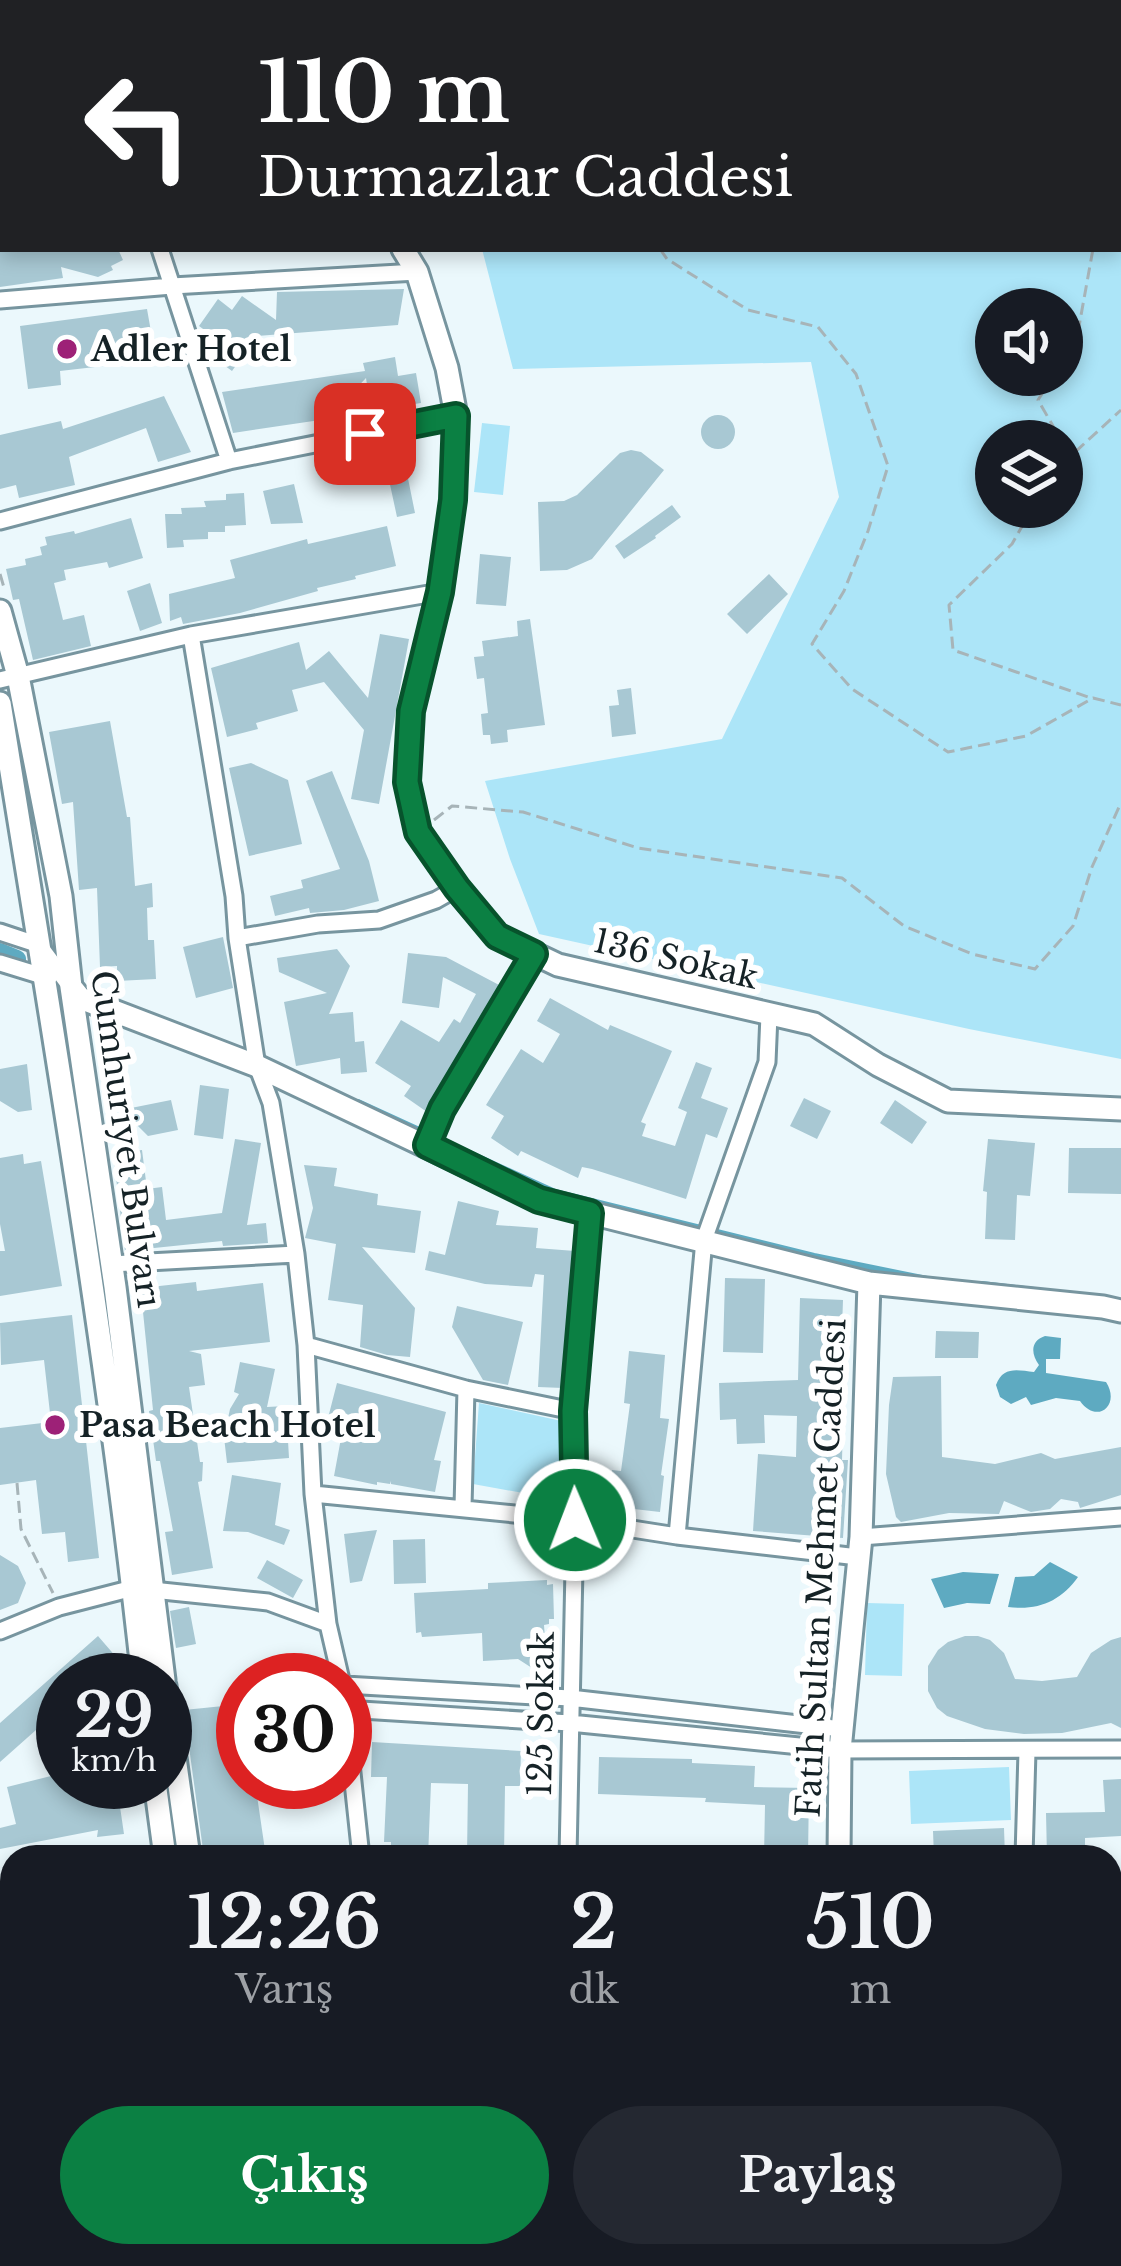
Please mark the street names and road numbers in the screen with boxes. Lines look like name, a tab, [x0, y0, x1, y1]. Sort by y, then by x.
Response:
street label: 136 Sokak	[590, 920, 763, 998]
street label: Cumhuriyet Bulvarı	[82, 968, 170, 1310]
street label: Fatih Sultan Mehmet Caddesi	[787, 1317, 855, 1819]
street label: 125 Sokak	[519, 1630, 563, 1797]

